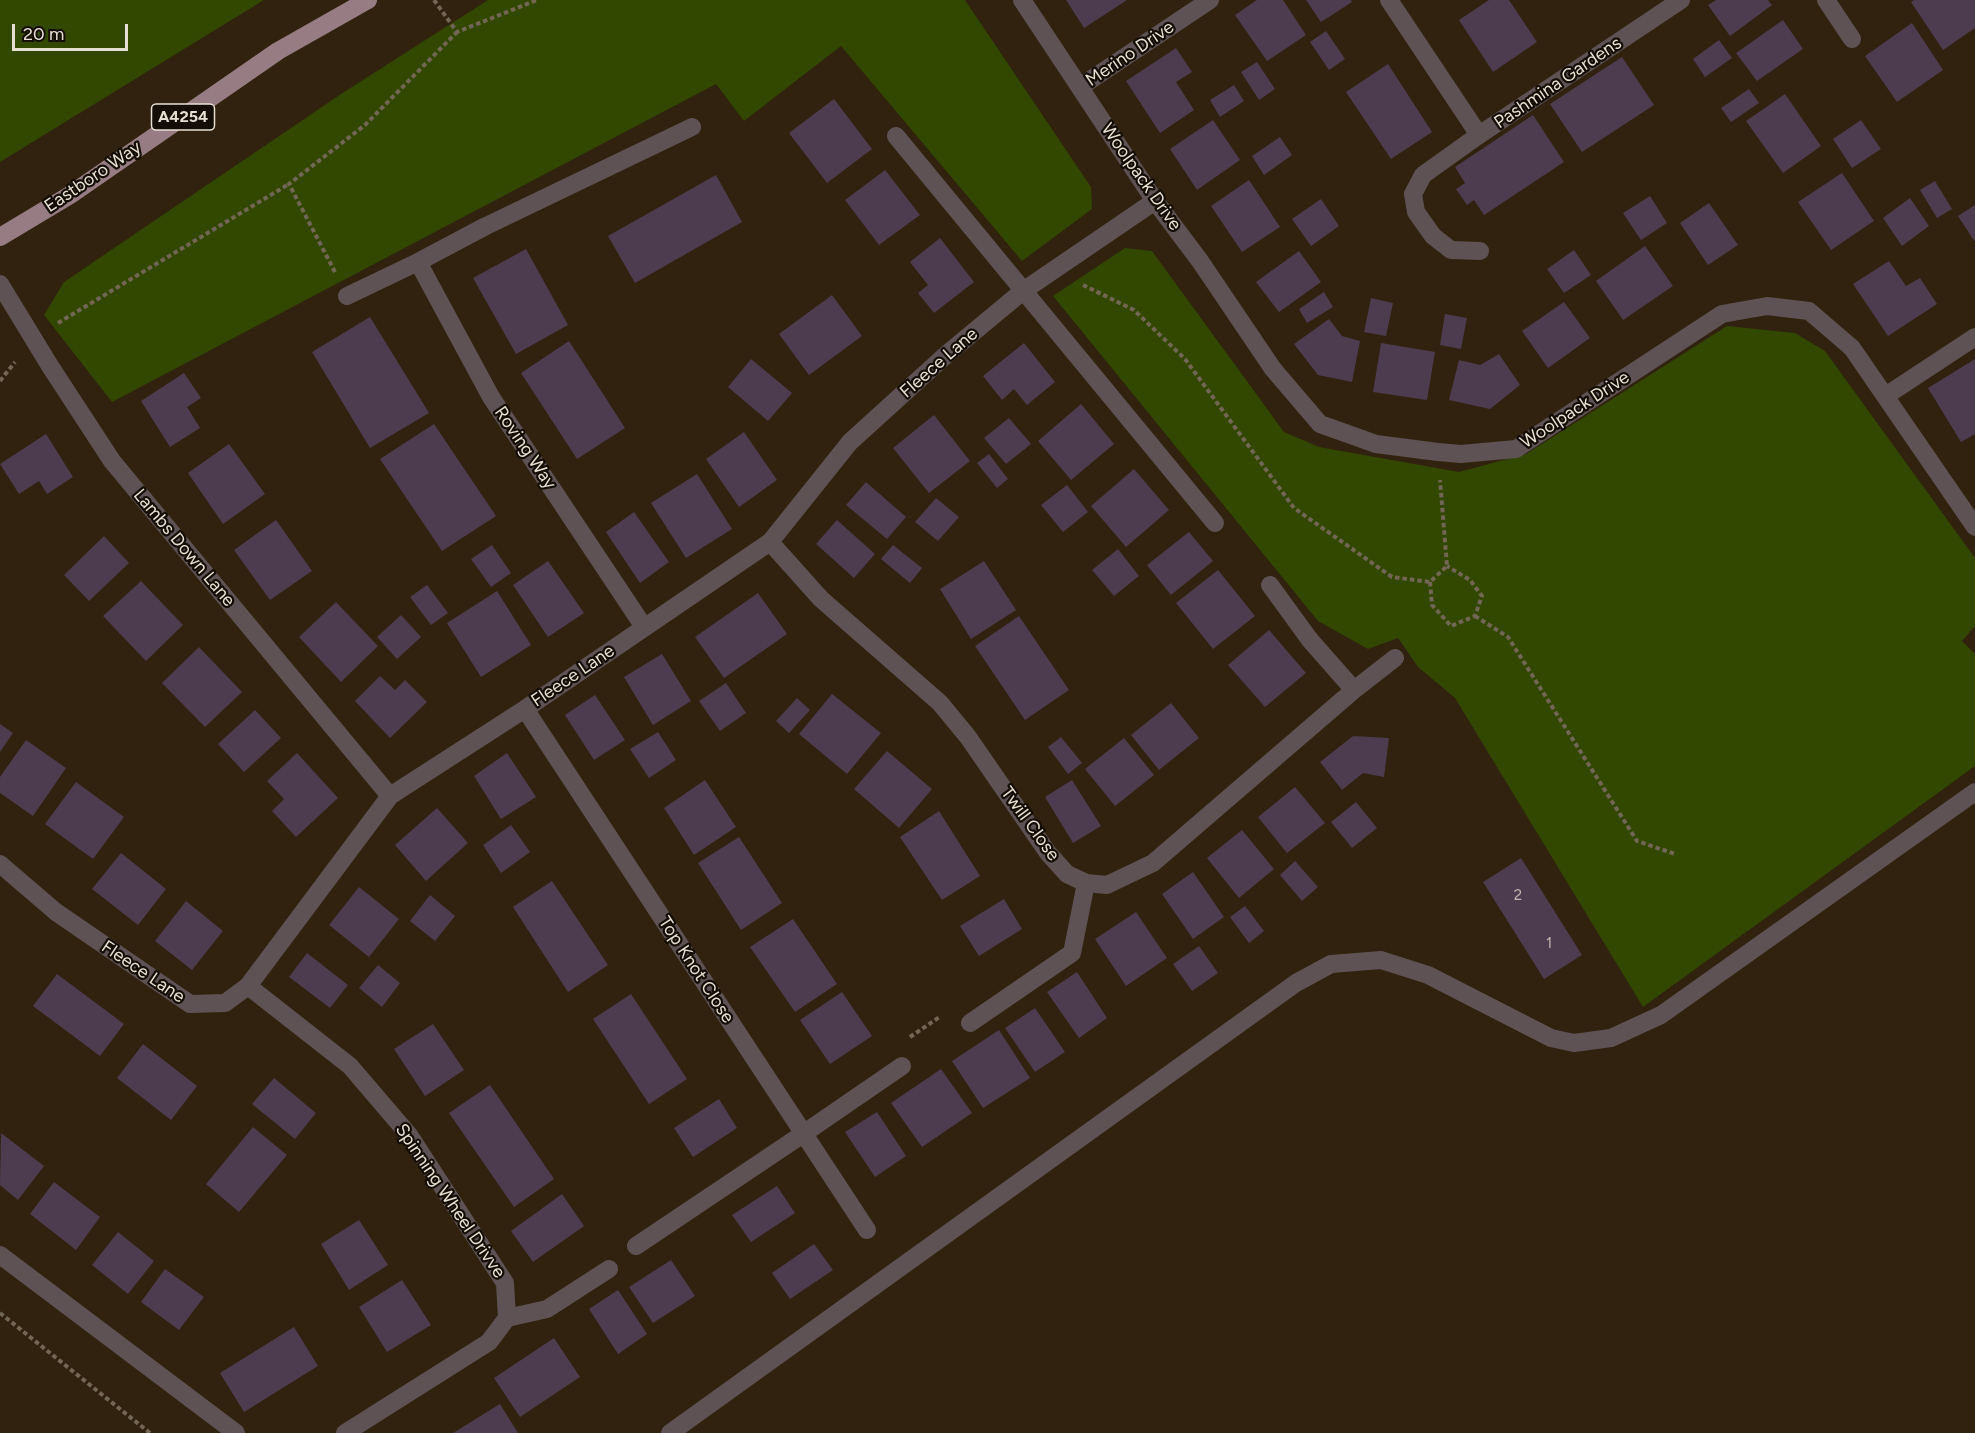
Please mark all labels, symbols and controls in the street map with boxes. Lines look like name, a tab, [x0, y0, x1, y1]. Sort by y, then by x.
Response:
scale bar	[15, 12, 130, 50]
street label: Merino Drive	[1082, 17, 1178, 91]
text: 20 m	[23, 23, 64, 45]
street label: Pashmina Gardens	[1490, 32, 1626, 134]
road number: A4254	[152, 104, 214, 130]
street label: Woolpack Drive	[1096, 119, 1186, 235]
street label: Eastboro Way	[41, 137, 145, 217]
street label: Fleece Lane	[896, 323, 982, 403]
street label: Woolpack Drive	[1516, 367, 1634, 453]
street label: Roving Way	[489, 403, 561, 493]
street label: Lambs Down Lane	[129, 485, 239, 611]
street label: Fleece Lane	[527, 640, 619, 712]
street label: Twill Close	[996, 783, 1064, 865]
house number: 2	[1514, 887, 1522, 905]
street label: Top Knot Close	[654, 913, 738, 1027]
house number: 1	[1546, 935, 1552, 953]
street label: Fleece Lane	[97, 936, 189, 1008]
street label: Spinning Wheel Drivve	[390, 1120, 510, 1282]

